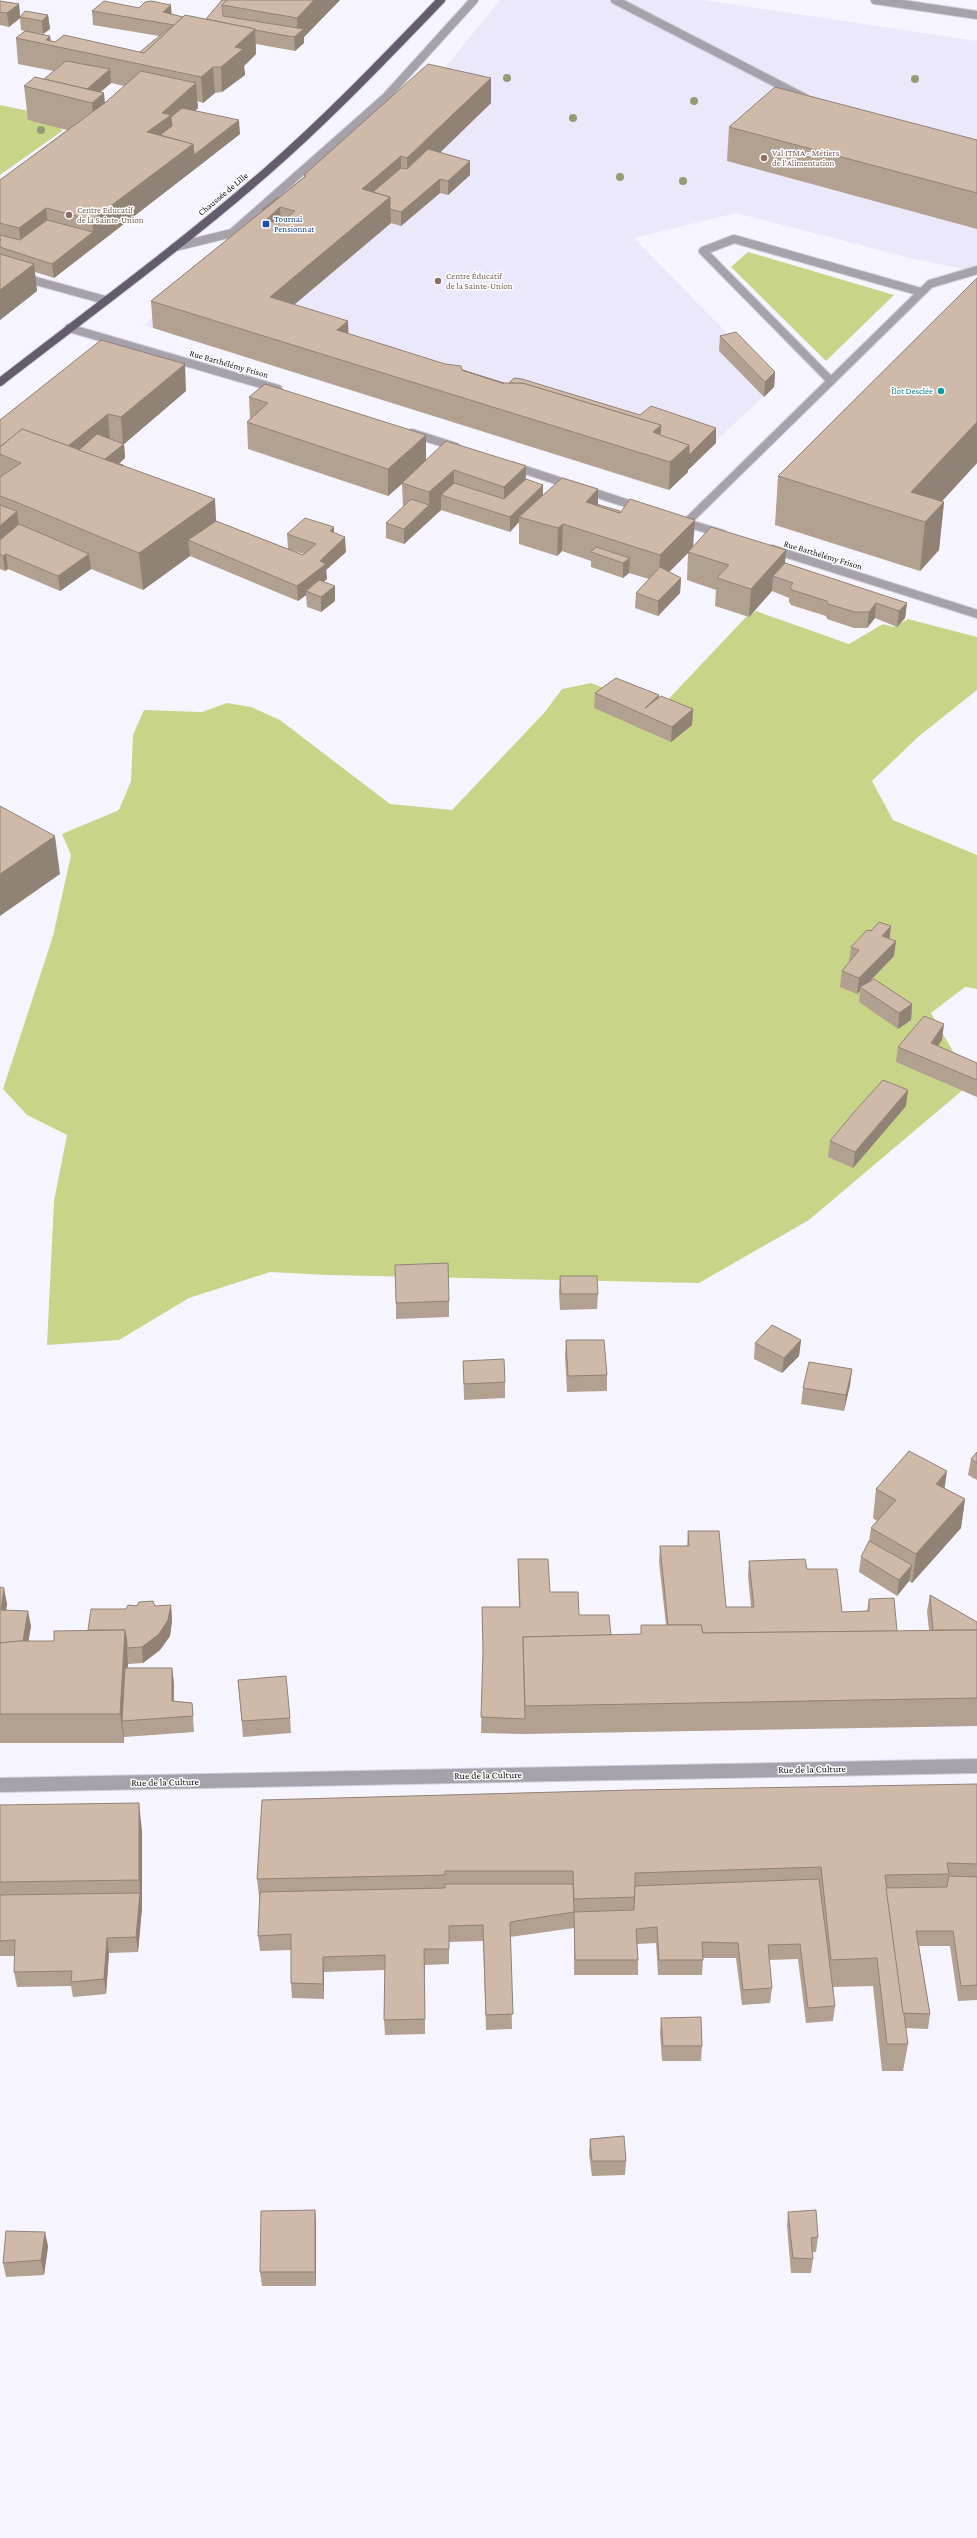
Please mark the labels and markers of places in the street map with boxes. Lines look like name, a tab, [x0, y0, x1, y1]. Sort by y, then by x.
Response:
place label: Val ITMA - Métiers de l'Alimentation	[772, 148, 840, 168]
marker: Val ITMA - Métiers de l'Alimentation	[759, 153, 769, 163]
place label: Centre Educatif de la Sainte-Union	[77, 205, 144, 225]
marker: Centre Educatif de la Sainte-Union	[64, 210, 74, 220]
place label: Tournai Pensionnat	[274, 214, 315, 234]
marker: Tournai Pensionnat	[261, 219, 271, 229]
place label: Centre Éducatif de la Sainte-Union	[446, 271, 513, 291]
marker: Centre Éducatif de la Sainte-Union	[433, 276, 443, 286]
place label: Îlot Desclée	[890, 386, 933, 396]
marker: Îlot Desclée	[936, 386, 946, 396]

